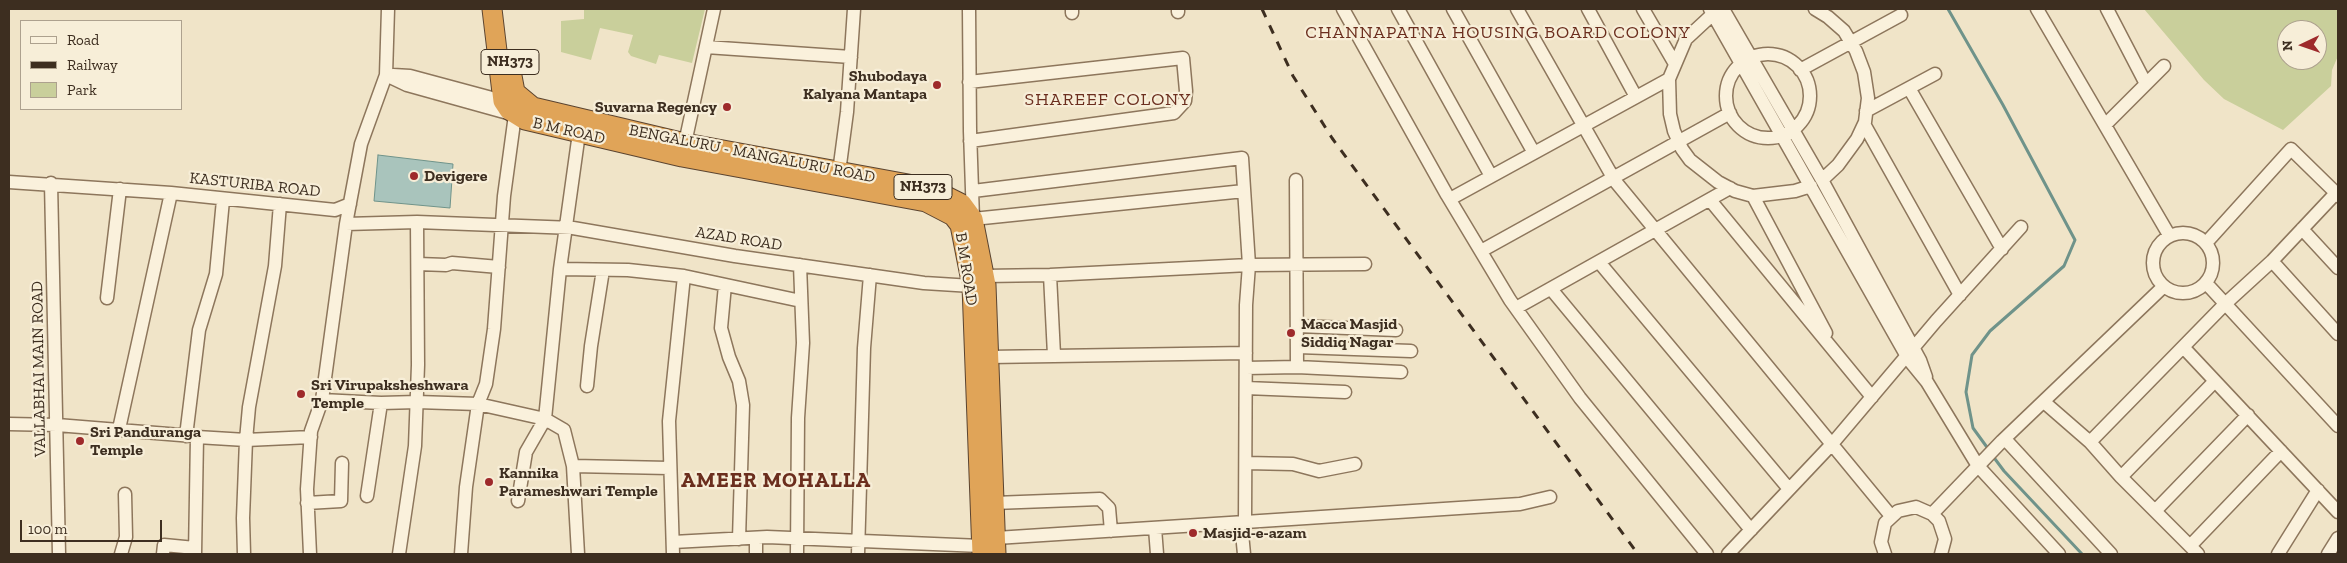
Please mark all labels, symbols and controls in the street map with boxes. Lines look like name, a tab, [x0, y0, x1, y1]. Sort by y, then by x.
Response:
legend	[20, 20, 182, 110]
north arrow	[2277, 20, 2327, 70]
district label: CHANNAPATNA HOUSING BOARD COLONY	[1301, 22, 1695, 44]
text: Road	[67, 31, 99, 49]
text: N	[2279, 40, 2296, 52]
road number: NH373	[481, 50, 539, 74]
text: Railway	[67, 56, 118, 74]
place label: Shubodaya Kalyana Mantapa	[803, 66, 927, 104]
marker: Shubodaya Kalyana Mantapa	[931, 79, 943, 91]
text: Park	[67, 81, 97, 99]
district label: SHAREEF COLONY	[1023, 89, 1193, 111]
place label: Suvarna Regency	[595, 97, 717, 117]
marker: Suvarna Regency	[721, 101, 733, 113]
street label: B M ROAD	[531, 113, 607, 149]
street label: BENGALURU - MANGALURU ROAD	[627, 121, 877, 187]
place label: Devigere	[424, 166, 487, 186]
street label: KASTURIBA ROAD	[189, 169, 321, 201]
marker: Devigere	[408, 170, 420, 182]
road number: NH373	[894, 174, 952, 200]
street label: AZAD ROAD	[694, 223, 784, 255]
street label: B M ROAD	[951, 231, 981, 307]
street label: VALLABHAI MAIN ROAD	[28, 281, 50, 457]
place label: Macca Masjid Siddiq Nagar	[1301, 314, 1397, 352]
marker: Macca Masjid Siddiq Nagar	[1285, 327, 1297, 339]
place label: Sri Virupaksheshwara Temple	[311, 375, 469, 413]
marker: Sri Virupaksheshwara Temple	[295, 388, 307, 400]
place label: Sri Panduranga Temple	[90, 422, 201, 460]
marker: Sri Panduranga Temple	[74, 435, 86, 447]
place label: Kannika Parameshwari Temple	[499, 463, 658, 501]
district label: AMEER MOHALLA	[679, 468, 873, 494]
marker: Kannika Parameshwari Temple	[483, 476, 495, 488]
scale bar	[22, 510, 165, 542]
text: 100 m	[28, 520, 67, 538]
place label: Masjid-e-azam	[1203, 523, 1307, 543]
marker: Masjid-e-azam	[1187, 527, 1199, 539]

